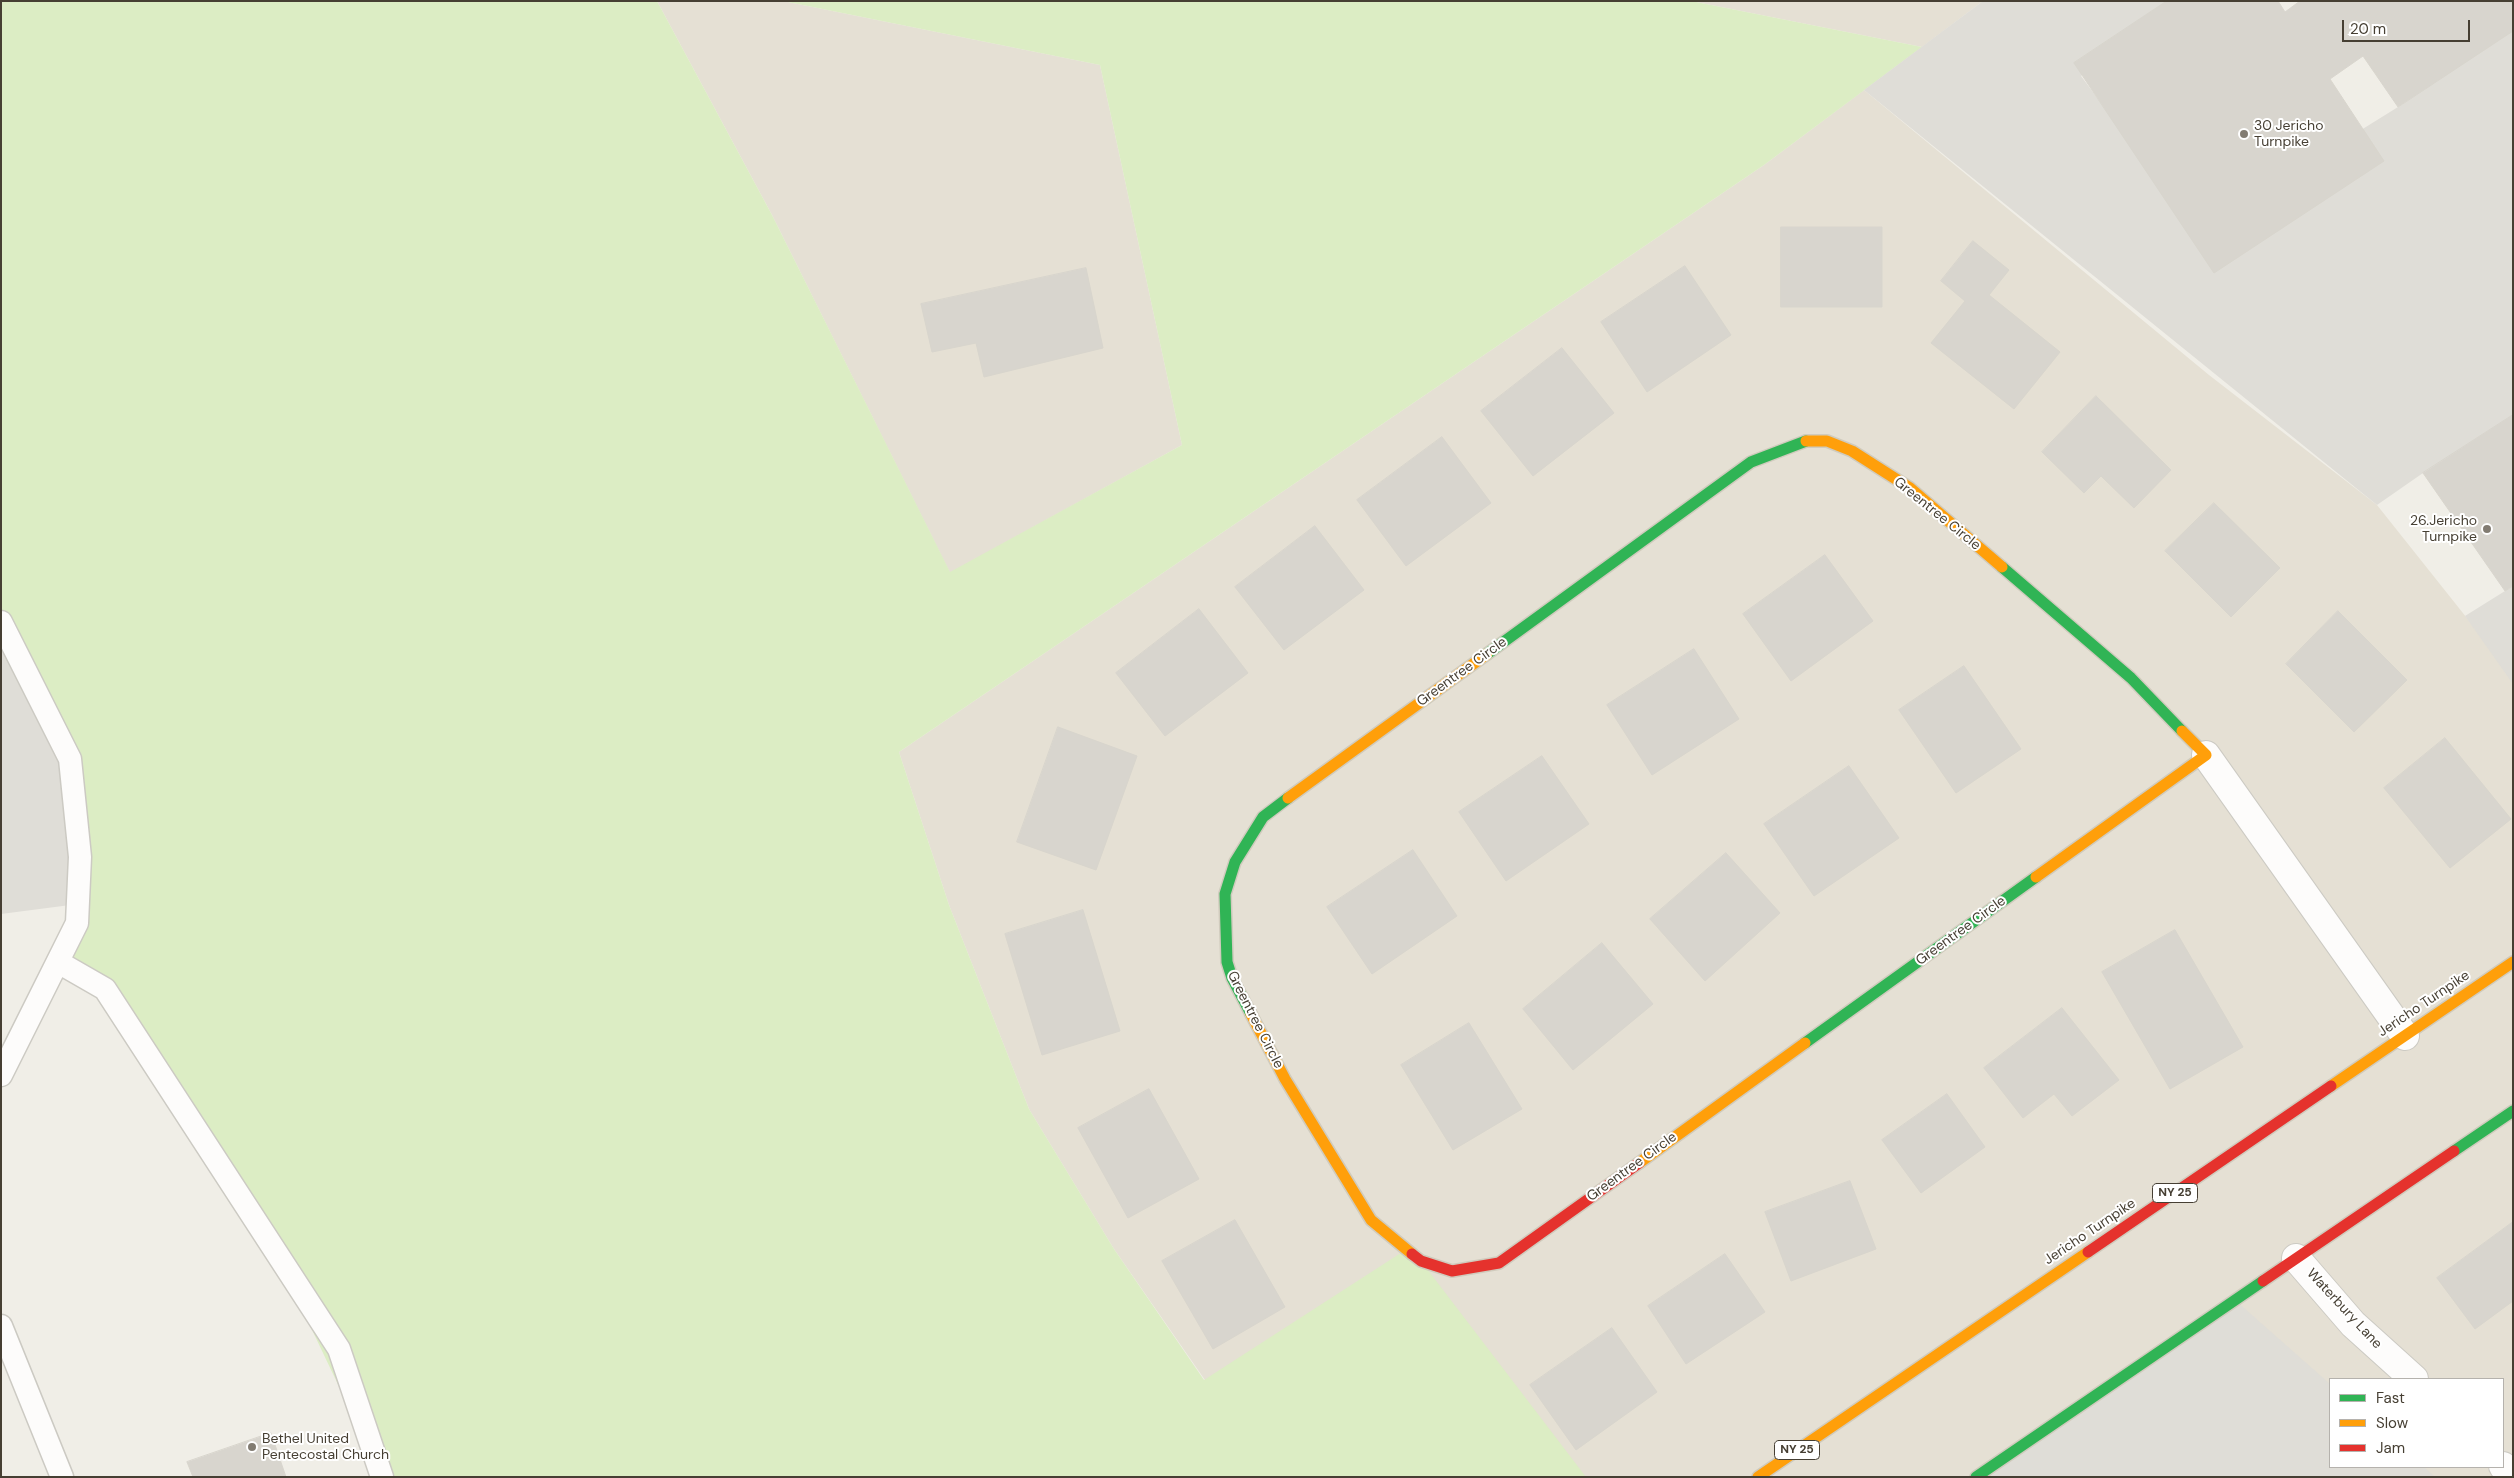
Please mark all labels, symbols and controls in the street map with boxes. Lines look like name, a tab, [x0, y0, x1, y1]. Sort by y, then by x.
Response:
scale bar	[2344, 10, 2472, 42]
text: 20 m	[2350, 19, 2386, 39]
place label: 30 Jericho Turnpike	[2254, 118, 2323, 150]
marker: 30 Jericho Turnpike	[2238, 128, 2250, 140]
street label: Greentree Circle	[1890, 474, 1984, 554]
place label: 26.Jericho Turnpike	[2410, 513, 2477, 546]
marker: 26.Jericho Turnpike	[2481, 523, 2493, 535]
street label: Greentree Circle	[1414, 634, 1510, 710]
street label: Greentree Circle	[1913, 893, 2009, 969]
street label: Jericho Turnpike	[2375, 967, 2473, 1041]
street label: Greentree Circle	[1223, 969, 1287, 1071]
street label: Greentree Circle	[1584, 1129, 1680, 1205]
road number: NY 25	[2152, 1184, 2198, 1202]
street label: Jericho Turnpike	[2041, 1195, 2139, 1269]
street label: Waterbury Lane	[2303, 1266, 2385, 1352]
legend	[2329, 1378, 2504, 1468]
text: Fast	[2376, 1388, 2405, 1408]
text: Slow	[2376, 1413, 2408, 1433]
place label: Bethel United Pentecostal Church	[262, 1431, 389, 1464]
text: Jam	[2376, 1438, 2405, 1458]
road number: NY 25	[1774, 1440, 1820, 1460]
marker: Bethel United Pentecostal Church	[246, 1441, 258, 1453]

